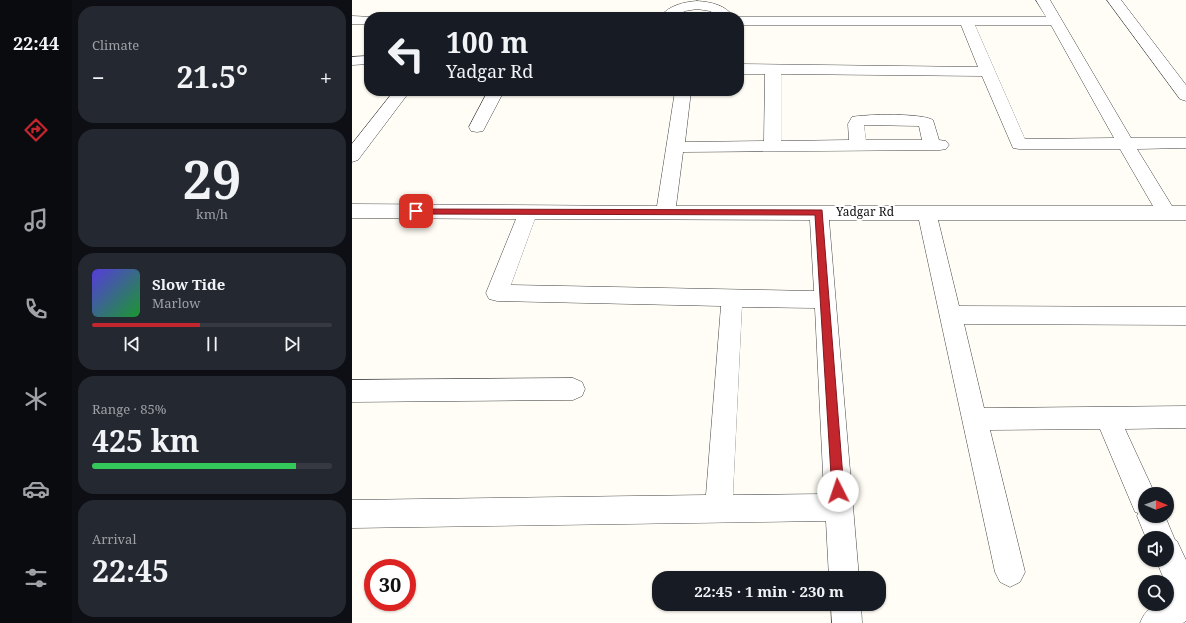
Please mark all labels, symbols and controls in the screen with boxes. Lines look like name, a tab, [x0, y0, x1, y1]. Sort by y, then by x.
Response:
text: 100 m	[446, 23, 528, 61]
icon: left	[380, 28, 432, 80]
text: 22:44	[13, 31, 59, 55]
text: Climate	[92, 36, 139, 54]
text: 21.5°	[176, 56, 248, 97]
text: Yadgar Rd	[446, 59, 533, 83]
text: −	[92, 62, 105, 92]
text: +	[320, 62, 332, 92]
icon: directions	[22, 116, 50, 144]
text: 29	[183, 143, 241, 214]
pin	[399, 194, 433, 228]
icon: arrive	[405, 200, 427, 222]
street label: Yadgar Rd	[835, 203, 895, 220]
text: km/h	[196, 205, 228, 223]
icon: music	[22, 206, 50, 234]
text: Slow Tide	[152, 274, 225, 294]
text: Marlow	[152, 294, 200, 312]
icon: phone	[22, 295, 50, 323]
icon: previous	[121, 333, 143, 355]
icon: pause	[201, 333, 223, 355]
icon: next	[281, 333, 303, 355]
icon: climate	[22, 385, 50, 413]
text: Range · 85%	[92, 400, 166, 418]
text: 425 km	[92, 420, 199, 461]
position arrow	[817, 470, 859, 512]
icon: car	[22, 475, 50, 503]
north arrow	[1138, 487, 1174, 523]
map controls	[1138, 487, 1174, 611]
text: Arrival	[92, 530, 136, 548]
button: sound	[1138, 531, 1174, 567]
text: 22:45	[92, 550, 169, 591]
speed limit sign: 30	[364, 559, 416, 611]
icon: filters	[22, 564, 50, 592]
button: search	[1138, 575, 1174, 611]
text: 22:45 · 1 min · 230 m	[694, 581, 844, 601]

